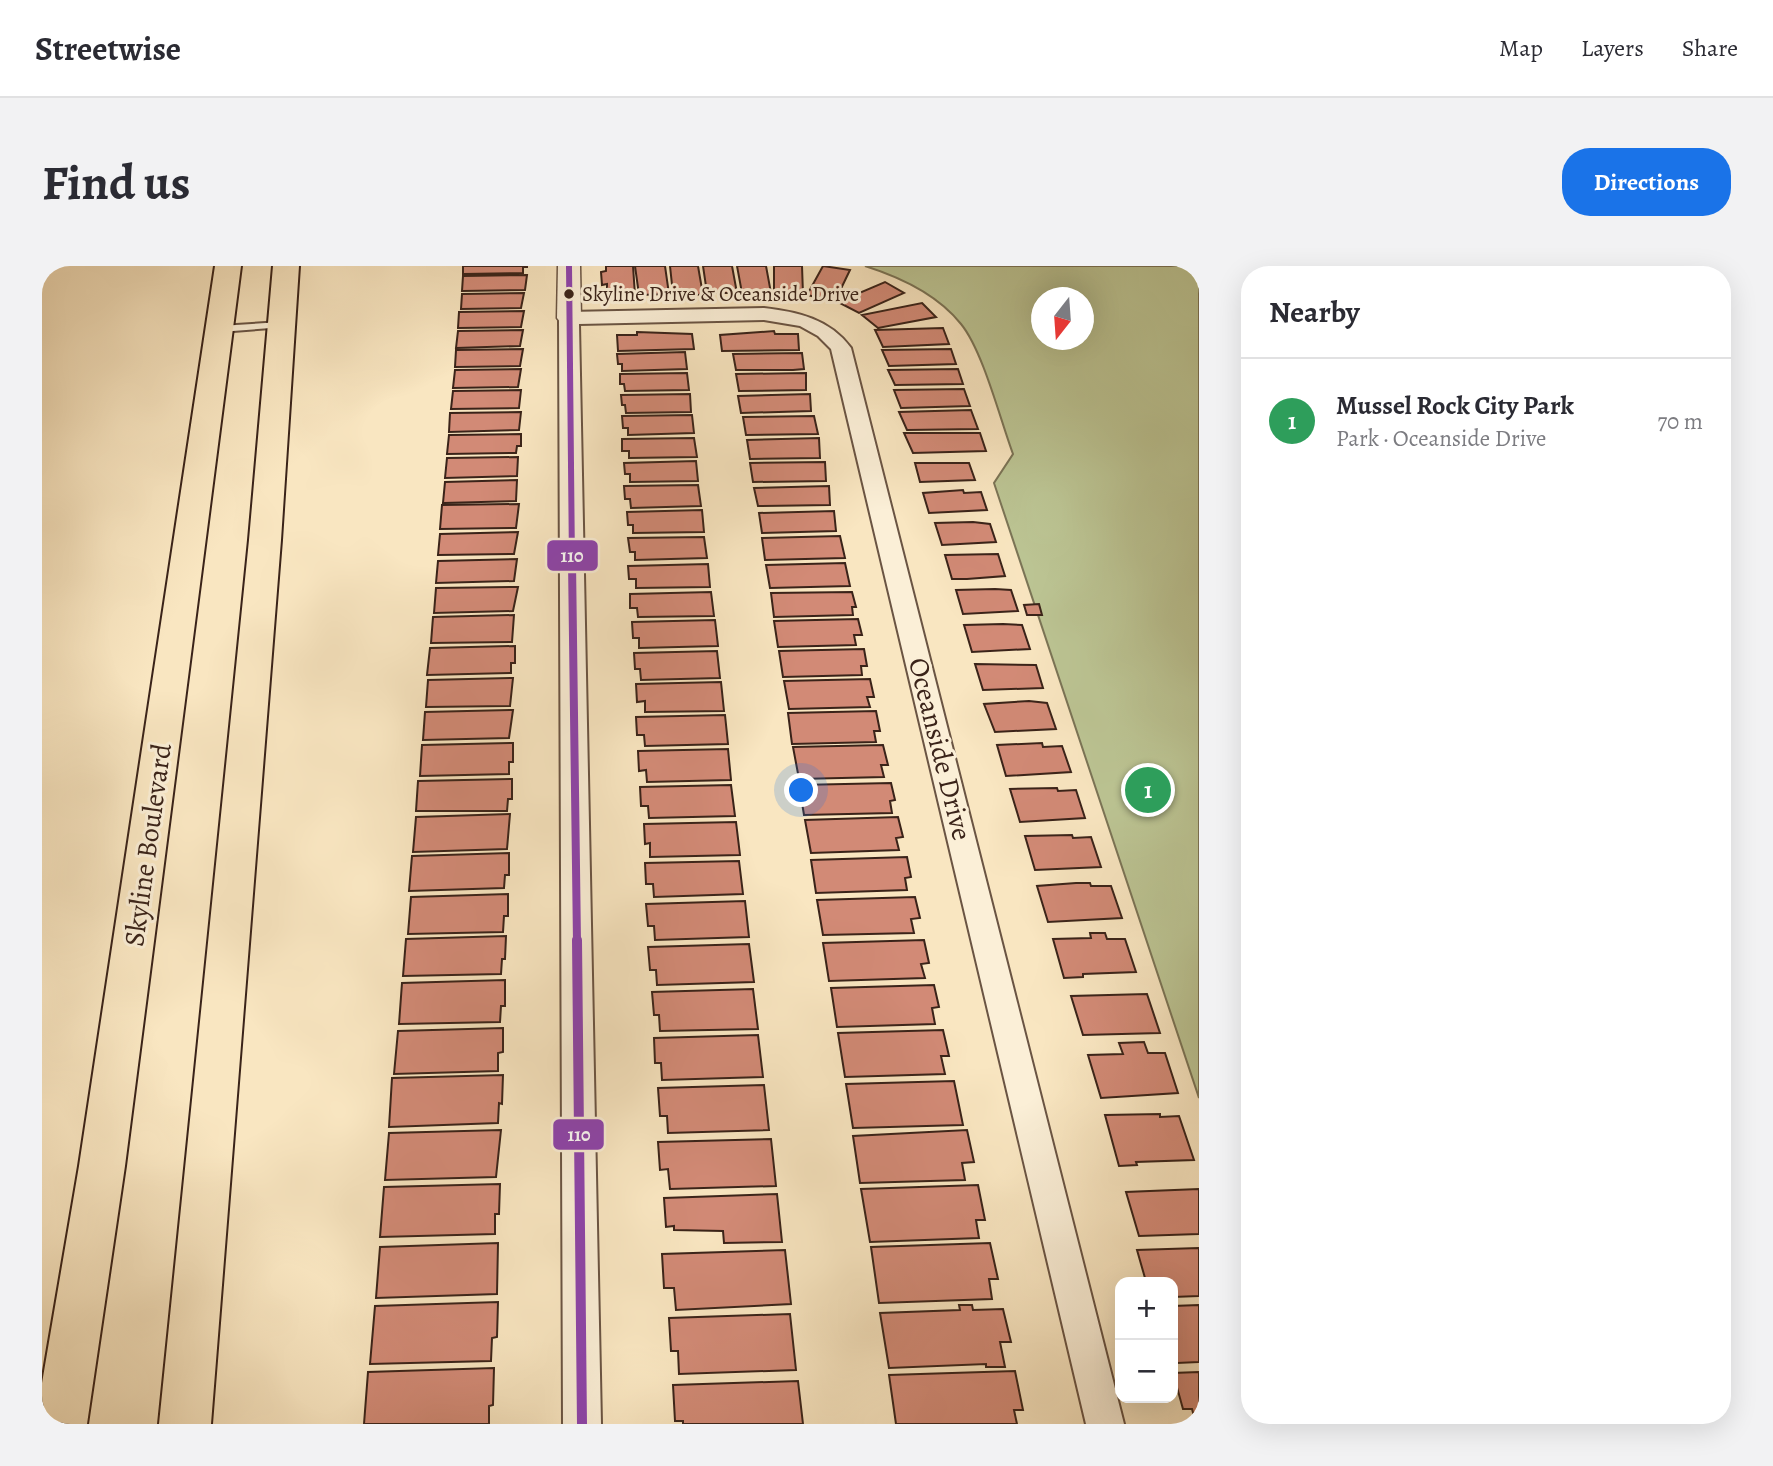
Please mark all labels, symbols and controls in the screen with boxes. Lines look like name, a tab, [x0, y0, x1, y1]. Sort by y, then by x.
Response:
text: Streetwise	[35, 26, 181, 71]
text: Map	[1499, 32, 1543, 64]
text: Layers	[1581, 32, 1644, 64]
text: Share	[1682, 32, 1738, 64]
button: Directions	[1562, 148, 1731, 216]
text: Find us	[42, 149, 190, 216]
place label: Skyline Drive & Oceanside Drive	[582, 280, 859, 308]
marker: Skyline Drive & Oceanside Drive	[562, 287, 576, 301]
north arrow	[1031, 287, 1094, 350]
text: Nearby	[1269, 292, 1360, 332]
text: Mussel Rock City Park	[1336, 388, 1574, 423]
text: 1	[1288, 406, 1296, 437]
text: 70 m	[1657, 406, 1703, 437]
text: Park · Oceanside Drive	[1336, 423, 1546, 454]
line badge: 110	[546, 539, 599, 572]
text: 110	[560, 543, 584, 569]
street label: Oceanside Drive	[899, 654, 981, 844]
street label: Skyline Boulevard	[115, 740, 181, 949]
pin: 1	[1125, 764, 1171, 816]
your location	[784, 773, 818, 807]
line badge: 110	[552, 1118, 605, 1151]
text: 110	[567, 1122, 591, 1148]
map controls	[1115, 1277, 1178, 1403]
button: +	[1115, 1277, 1178, 1340]
button: −	[1115, 1340, 1178, 1403]

